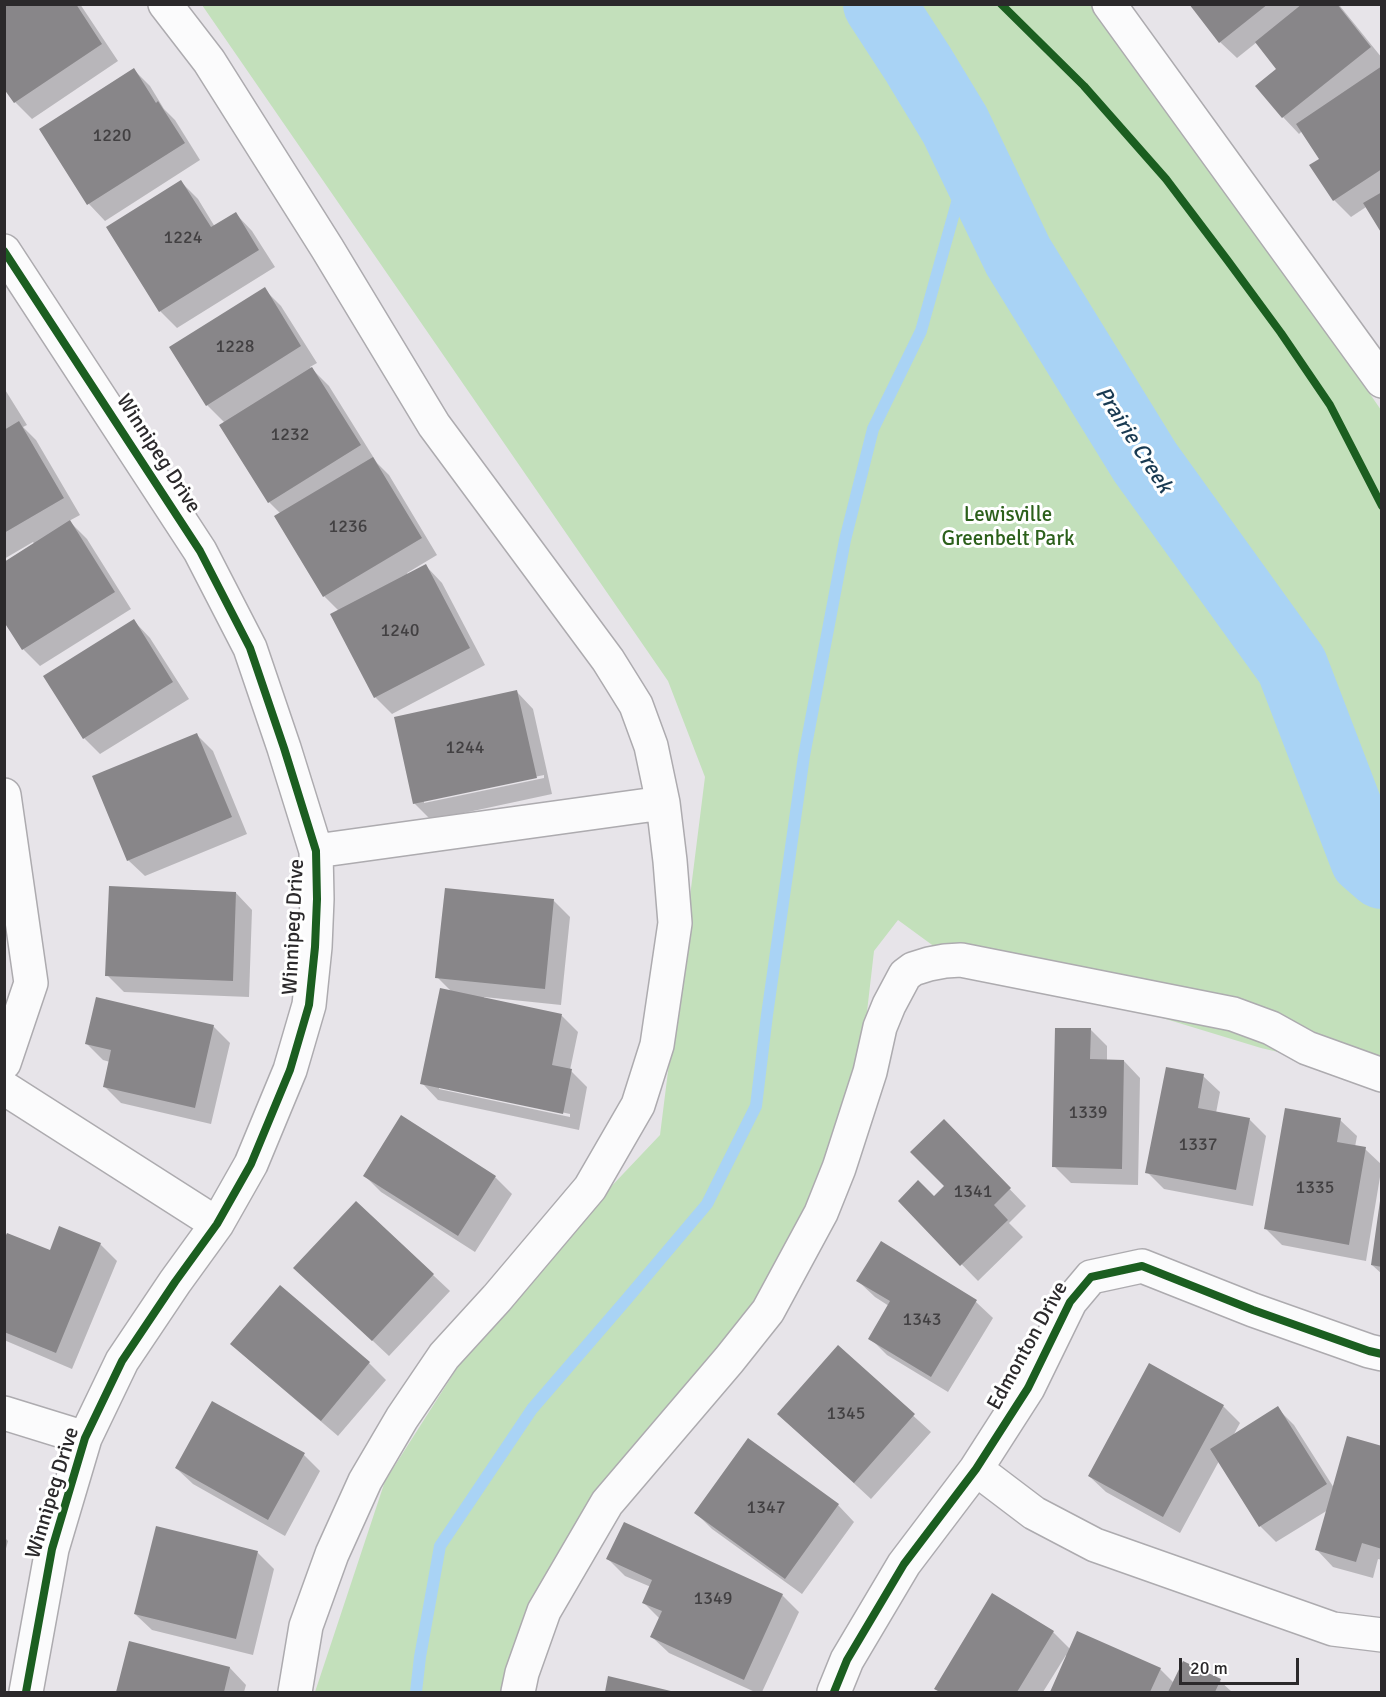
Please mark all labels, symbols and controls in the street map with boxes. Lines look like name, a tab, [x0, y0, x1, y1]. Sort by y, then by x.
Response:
house number: 1220	[93, 125, 131, 147]
house number: 1224	[164, 227, 202, 249]
house number: 1228	[216, 336, 254, 358]
water label: Prairie Creek	[1089, 382, 1177, 498]
street label: Winnipeg Drive	[110, 390, 206, 518]
house number: 1232	[271, 424, 309, 446]
park label: Lewisville Greenbelt Park	[941, 502, 1075, 552]
house number: 1236	[329, 516, 367, 538]
house number: 1240	[381, 620, 419, 642]
house number: 1244	[446, 737, 484, 759]
street label: Winnipeg Drive	[278, 858, 310, 996]
house number: 1339	[1069, 1102, 1107, 1124]
house number: 1337	[1179, 1134, 1217, 1156]
house number: 1335	[1296, 1177, 1334, 1199]
house number: 1341	[954, 1181, 992, 1203]
street label: Edmonton Drive	[982, 1277, 1074, 1415]
house number: 1343	[903, 1309, 941, 1331]
house number: 1345	[827, 1403, 865, 1425]
street label: Winnipeg Drive	[21, 1424, 85, 1562]
house number: 1347	[747, 1497, 785, 1519]
house number: 1349	[694, 1588, 732, 1610]
scale bar	[1182, 1646, 1302, 1684]
text: 20 m	[1190, 1657, 1228, 1679]

